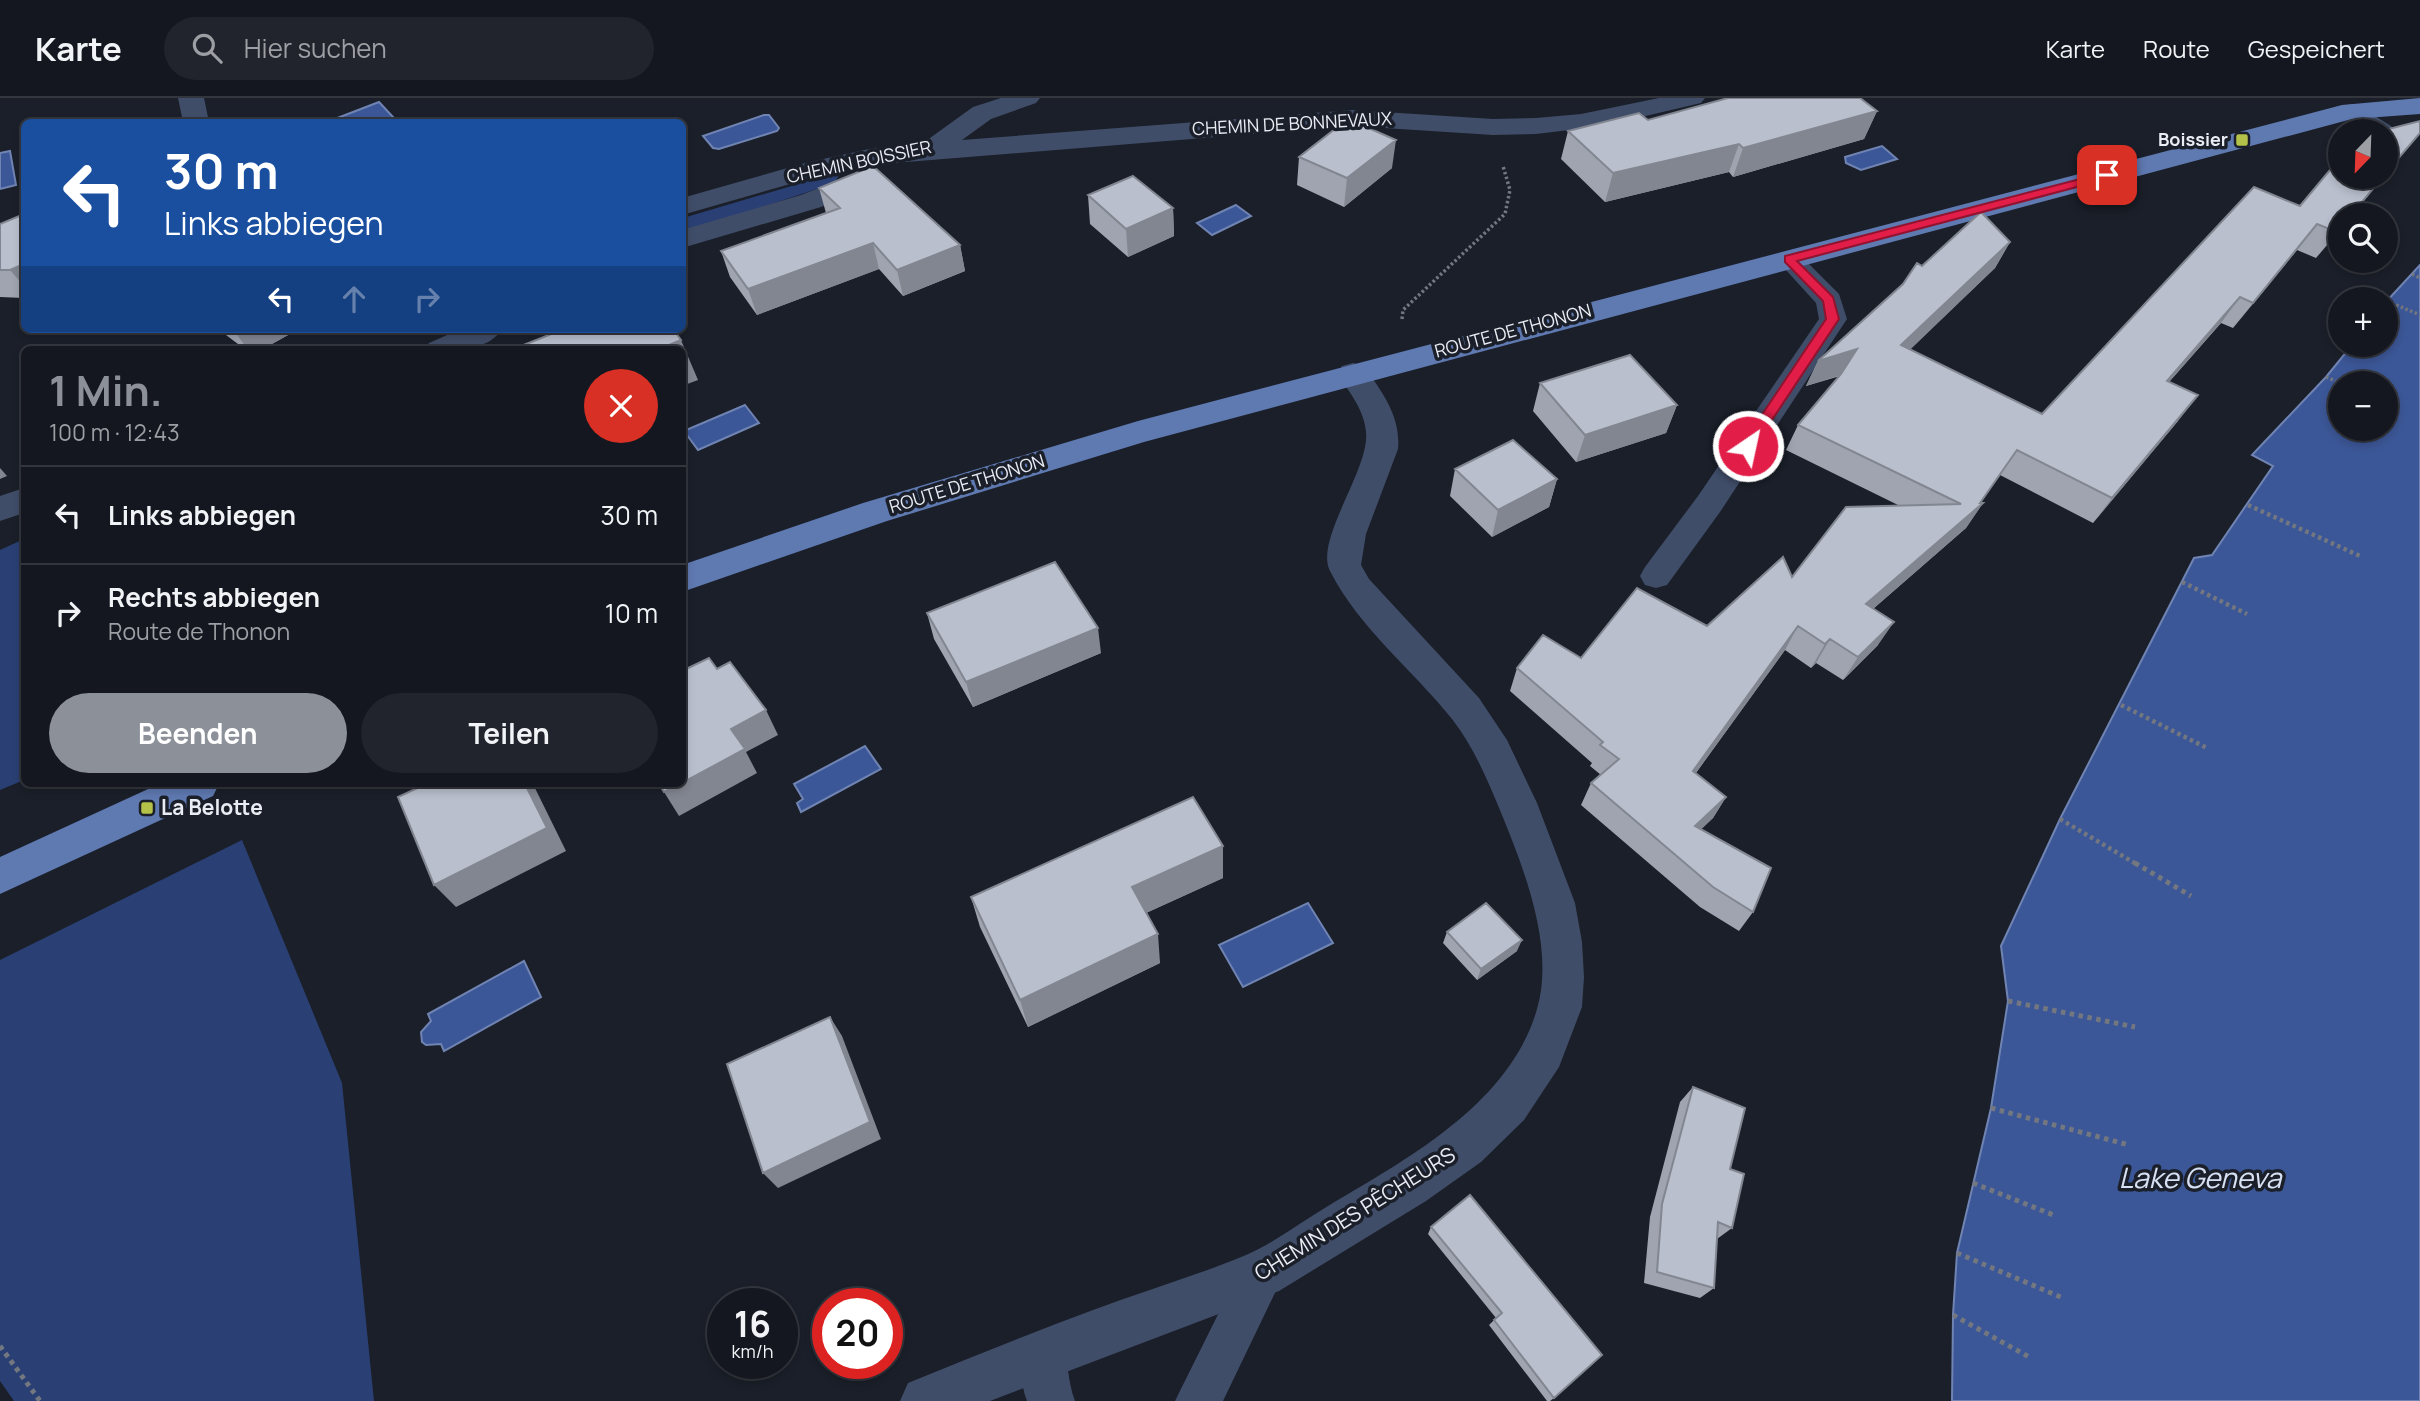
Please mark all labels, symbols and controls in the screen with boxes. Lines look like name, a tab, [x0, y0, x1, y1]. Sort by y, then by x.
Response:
search box	[164, 17, 654, 80]
text: Karte	[35, 26, 122, 71]
icon: search	[188, 29, 226, 67]
text: Hier suchen	[244, 30, 387, 66]
text: Karte	[2046, 32, 2105, 65]
text: Route	[2143, 32, 2210, 65]
text: Gespeichert	[2248, 32, 2385, 65]
street label: CHEMIN DE BONNEVAUX	[1192, 106, 1392, 140]
north arrow	[2328, 119, 2398, 189]
map controls	[2328, 119, 2398, 441]
place label: Boissier	[2158, 127, 2228, 151]
marker: Boissier	[2234, 132, 2250, 148]
street label: CHEMIN BOISSIER	[784, 134, 933, 188]
text: 30 m	[164, 137, 279, 204]
pin	[2077, 145, 2137, 205]
icon: left	[49, 147, 140, 238]
icon: arrive	[2088, 156, 2126, 194]
text: Links abbiegen	[164, 201, 384, 245]
button: search	[2328, 203, 2398, 273]
icon: left	[262, 280, 300, 318]
icon: ahead	[335, 280, 373, 318]
icon: right	[408, 280, 446, 318]
button: +	[2328, 287, 2398, 357]
street label: ROUTE DE THONON	[1432, 298, 1594, 363]
text: 1 Min.	[49, 361, 163, 419]
button: close	[584, 369, 658, 443]
button: −	[2328, 371, 2398, 441]
position arrow	[1711, 409, 1785, 483]
text: 100 m · 12:43	[49, 416, 180, 448]
street label: ROUTE DE THONON	[886, 448, 1047, 518]
icon: left	[49, 496, 87, 534]
text: Links abbiegen	[108, 497, 296, 533]
text: 30 m	[601, 497, 658, 533]
text: Rechts abbiegen	[108, 579, 320, 615]
icon: right	[49, 594, 87, 632]
text: 10 m	[605, 595, 658, 631]
text: Route de Thonon	[108, 615, 290, 647]
button: Beenden	[49, 693, 347, 773]
button: Teilen	[361, 693, 658, 773]
place label: La Belotte	[161, 793, 263, 821]
marker: La Belotte	[139, 800, 155, 816]
street label: CHEMIN DES PÊCHEURS	[1249, 1140, 1460, 1286]
water label: Lake Geneva	[2119, 1158, 2283, 1196]
speed limit sign: 20	[812, 1288, 903, 1379]
text: 16	[734, 1300, 771, 1348]
text: km/h	[732, 1339, 773, 1363]

